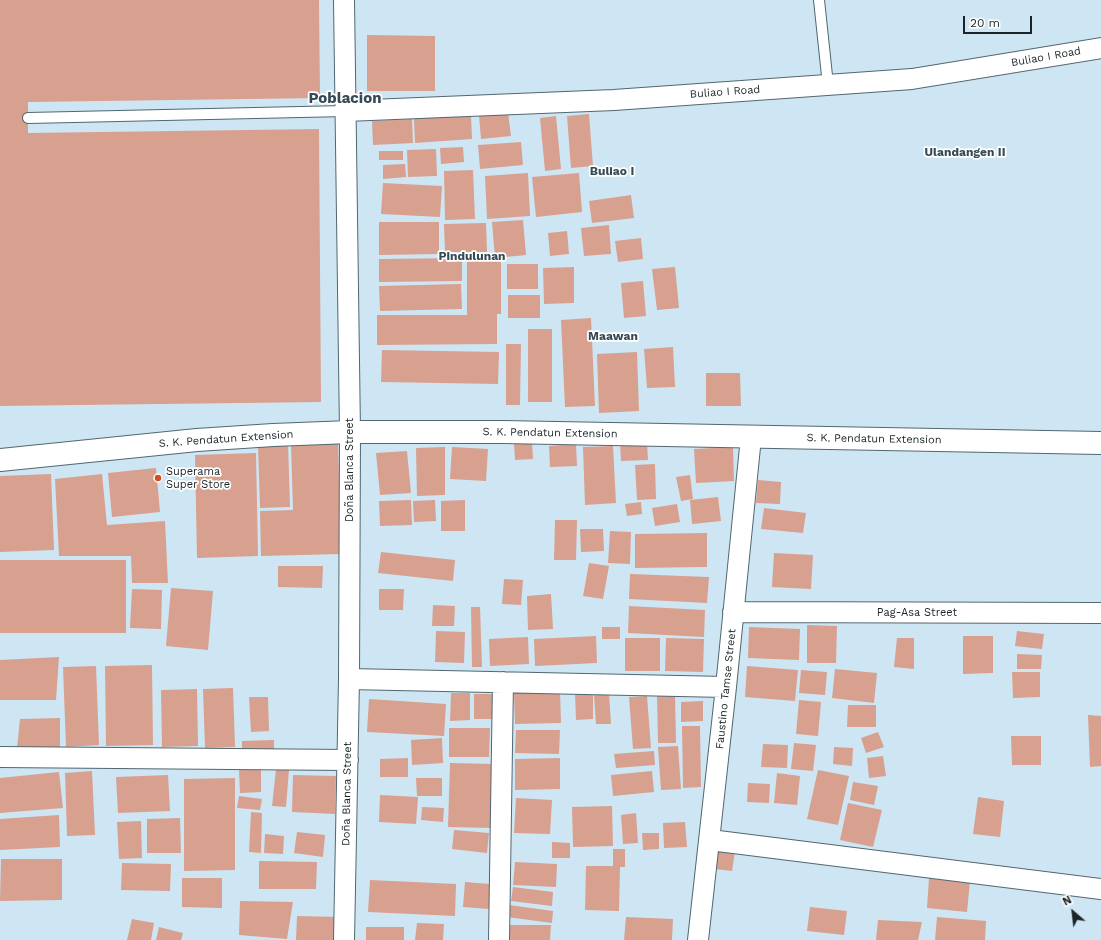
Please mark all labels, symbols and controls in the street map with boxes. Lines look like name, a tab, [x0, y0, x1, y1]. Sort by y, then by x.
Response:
scale bar	[965, 8, 1034, 34]
text: 20 m	[970, 16, 1000, 30]
street label: Buliao I Road	[1010, 44, 1082, 70]
street label: Buliao I Road	[689, 83, 761, 101]
district label: Poblacion	[309, 90, 381, 108]
district label: Ulandangen II	[925, 145, 1005, 159]
district label: Buliao I	[590, 164, 634, 178]
district label: Pindulunan	[438, 249, 506, 263]
district label: Maawan	[588, 329, 638, 343]
street label: Doña Blanca Street	[343, 418, 357, 522]
street label: S. K. Pendatun Extension	[482, 425, 618, 441]
street label: S. K. Pendatun Extension	[158, 428, 294, 450]
street label: S. K. Pendatun Extension	[806, 431, 942, 447]
place label: Superama Super Store	[166, 465, 230, 491]
marker: Superama Super Store	[153, 473, 163, 483]
street label: Pag-Asa Street	[877, 606, 957, 620]
street label: Faustino Tamse Street	[713, 628, 739, 750]
street label: Doña Blanca Street	[339, 742, 355, 846]
north arrow	[1053, 892, 1093, 932]
text: N	[1060, 893, 1074, 909]

